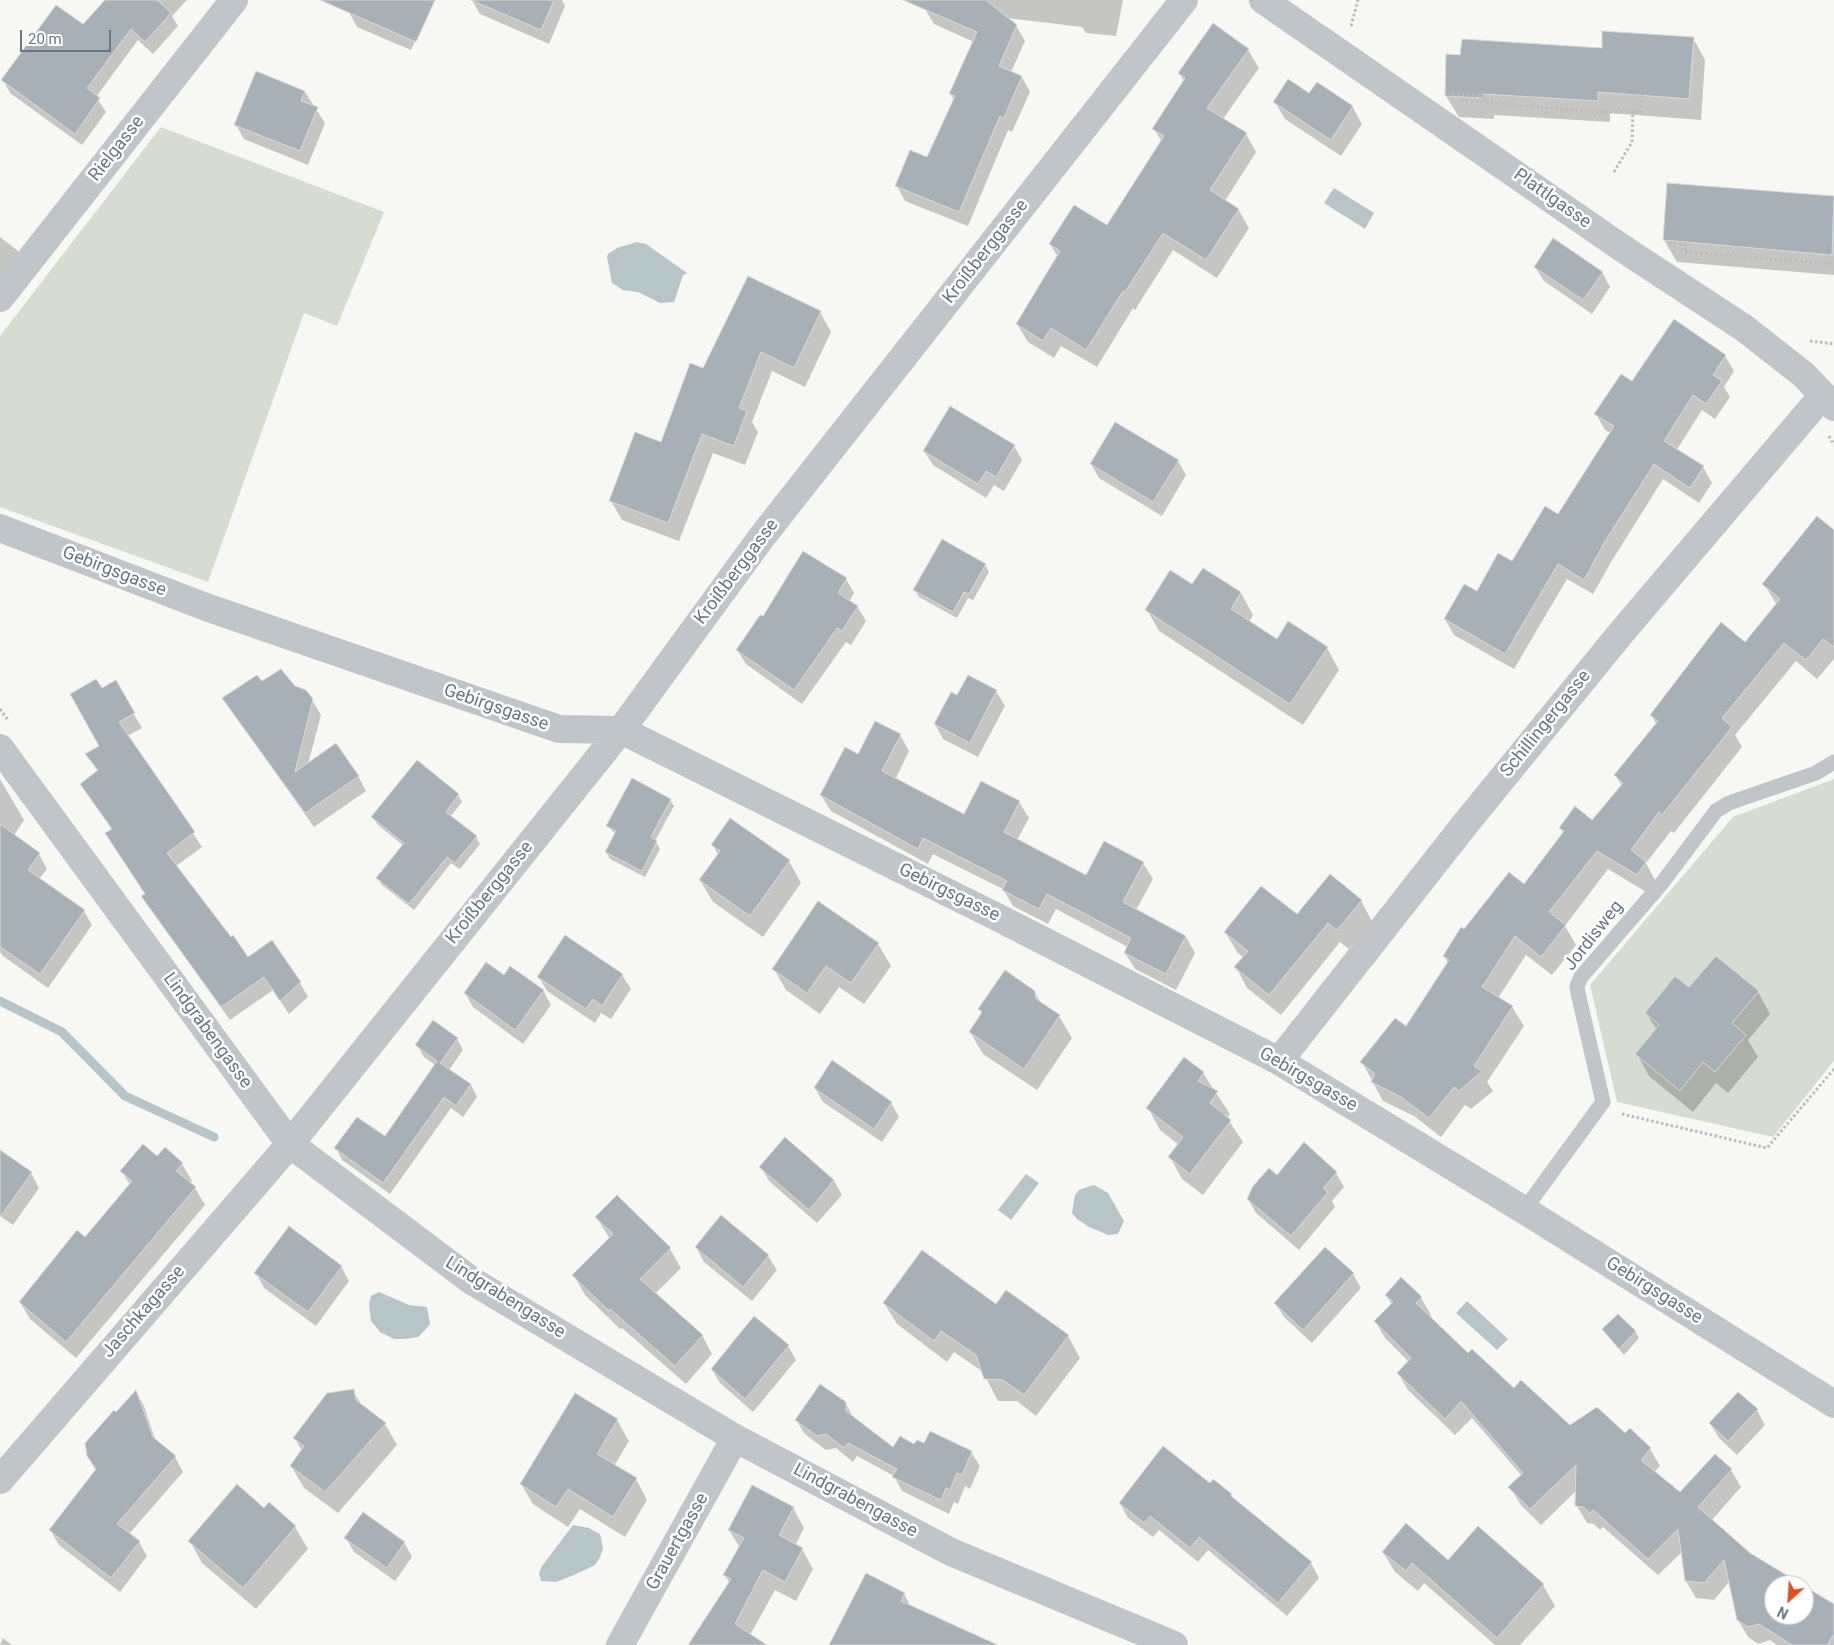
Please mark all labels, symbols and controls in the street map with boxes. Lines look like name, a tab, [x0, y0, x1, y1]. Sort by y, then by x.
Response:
scale bar	[22, 20, 114, 52]
text: 20 m	[28, 30, 62, 48]
street label: Rielgasse	[85, 112, 149, 186]
street label: Plattlgasse	[1509, 164, 1595, 234]
street label: Kroißberggasse	[939, 196, 1033, 308]
street label: Kroißberggasse	[690, 515, 784, 629]
street label: Gebirgsgasse	[59, 542, 169, 602]
street label: Schillingergasse	[1496, 666, 1596, 782]
street label: Gebirgsgasse	[441, 680, 551, 736]
street label: Kroißberggasse	[442, 837, 538, 949]
street label: Gebirgsgasse	[895, 859, 1003, 927]
street label: Jordisweg	[1560, 897, 1628, 975]
street label: Lindgrabengasse	[158, 969, 256, 1093]
street label: Gebirgsgasse	[1255, 1043, 1361, 1117]
street label: Lindgrabengasse	[441, 1252, 569, 1344]
street label: Gebirgsgasse	[1602, 1253, 1706, 1329]
street label: Jaschkagasse	[98, 1261, 190, 1363]
street label: Lindgrabengasse	[789, 1459, 921, 1543]
street label: Grauertgasse	[642, 1490, 714, 1594]
north arrow	[1764, 1575, 1814, 1625]
text: N	[1775, 1603, 1791, 1622]

